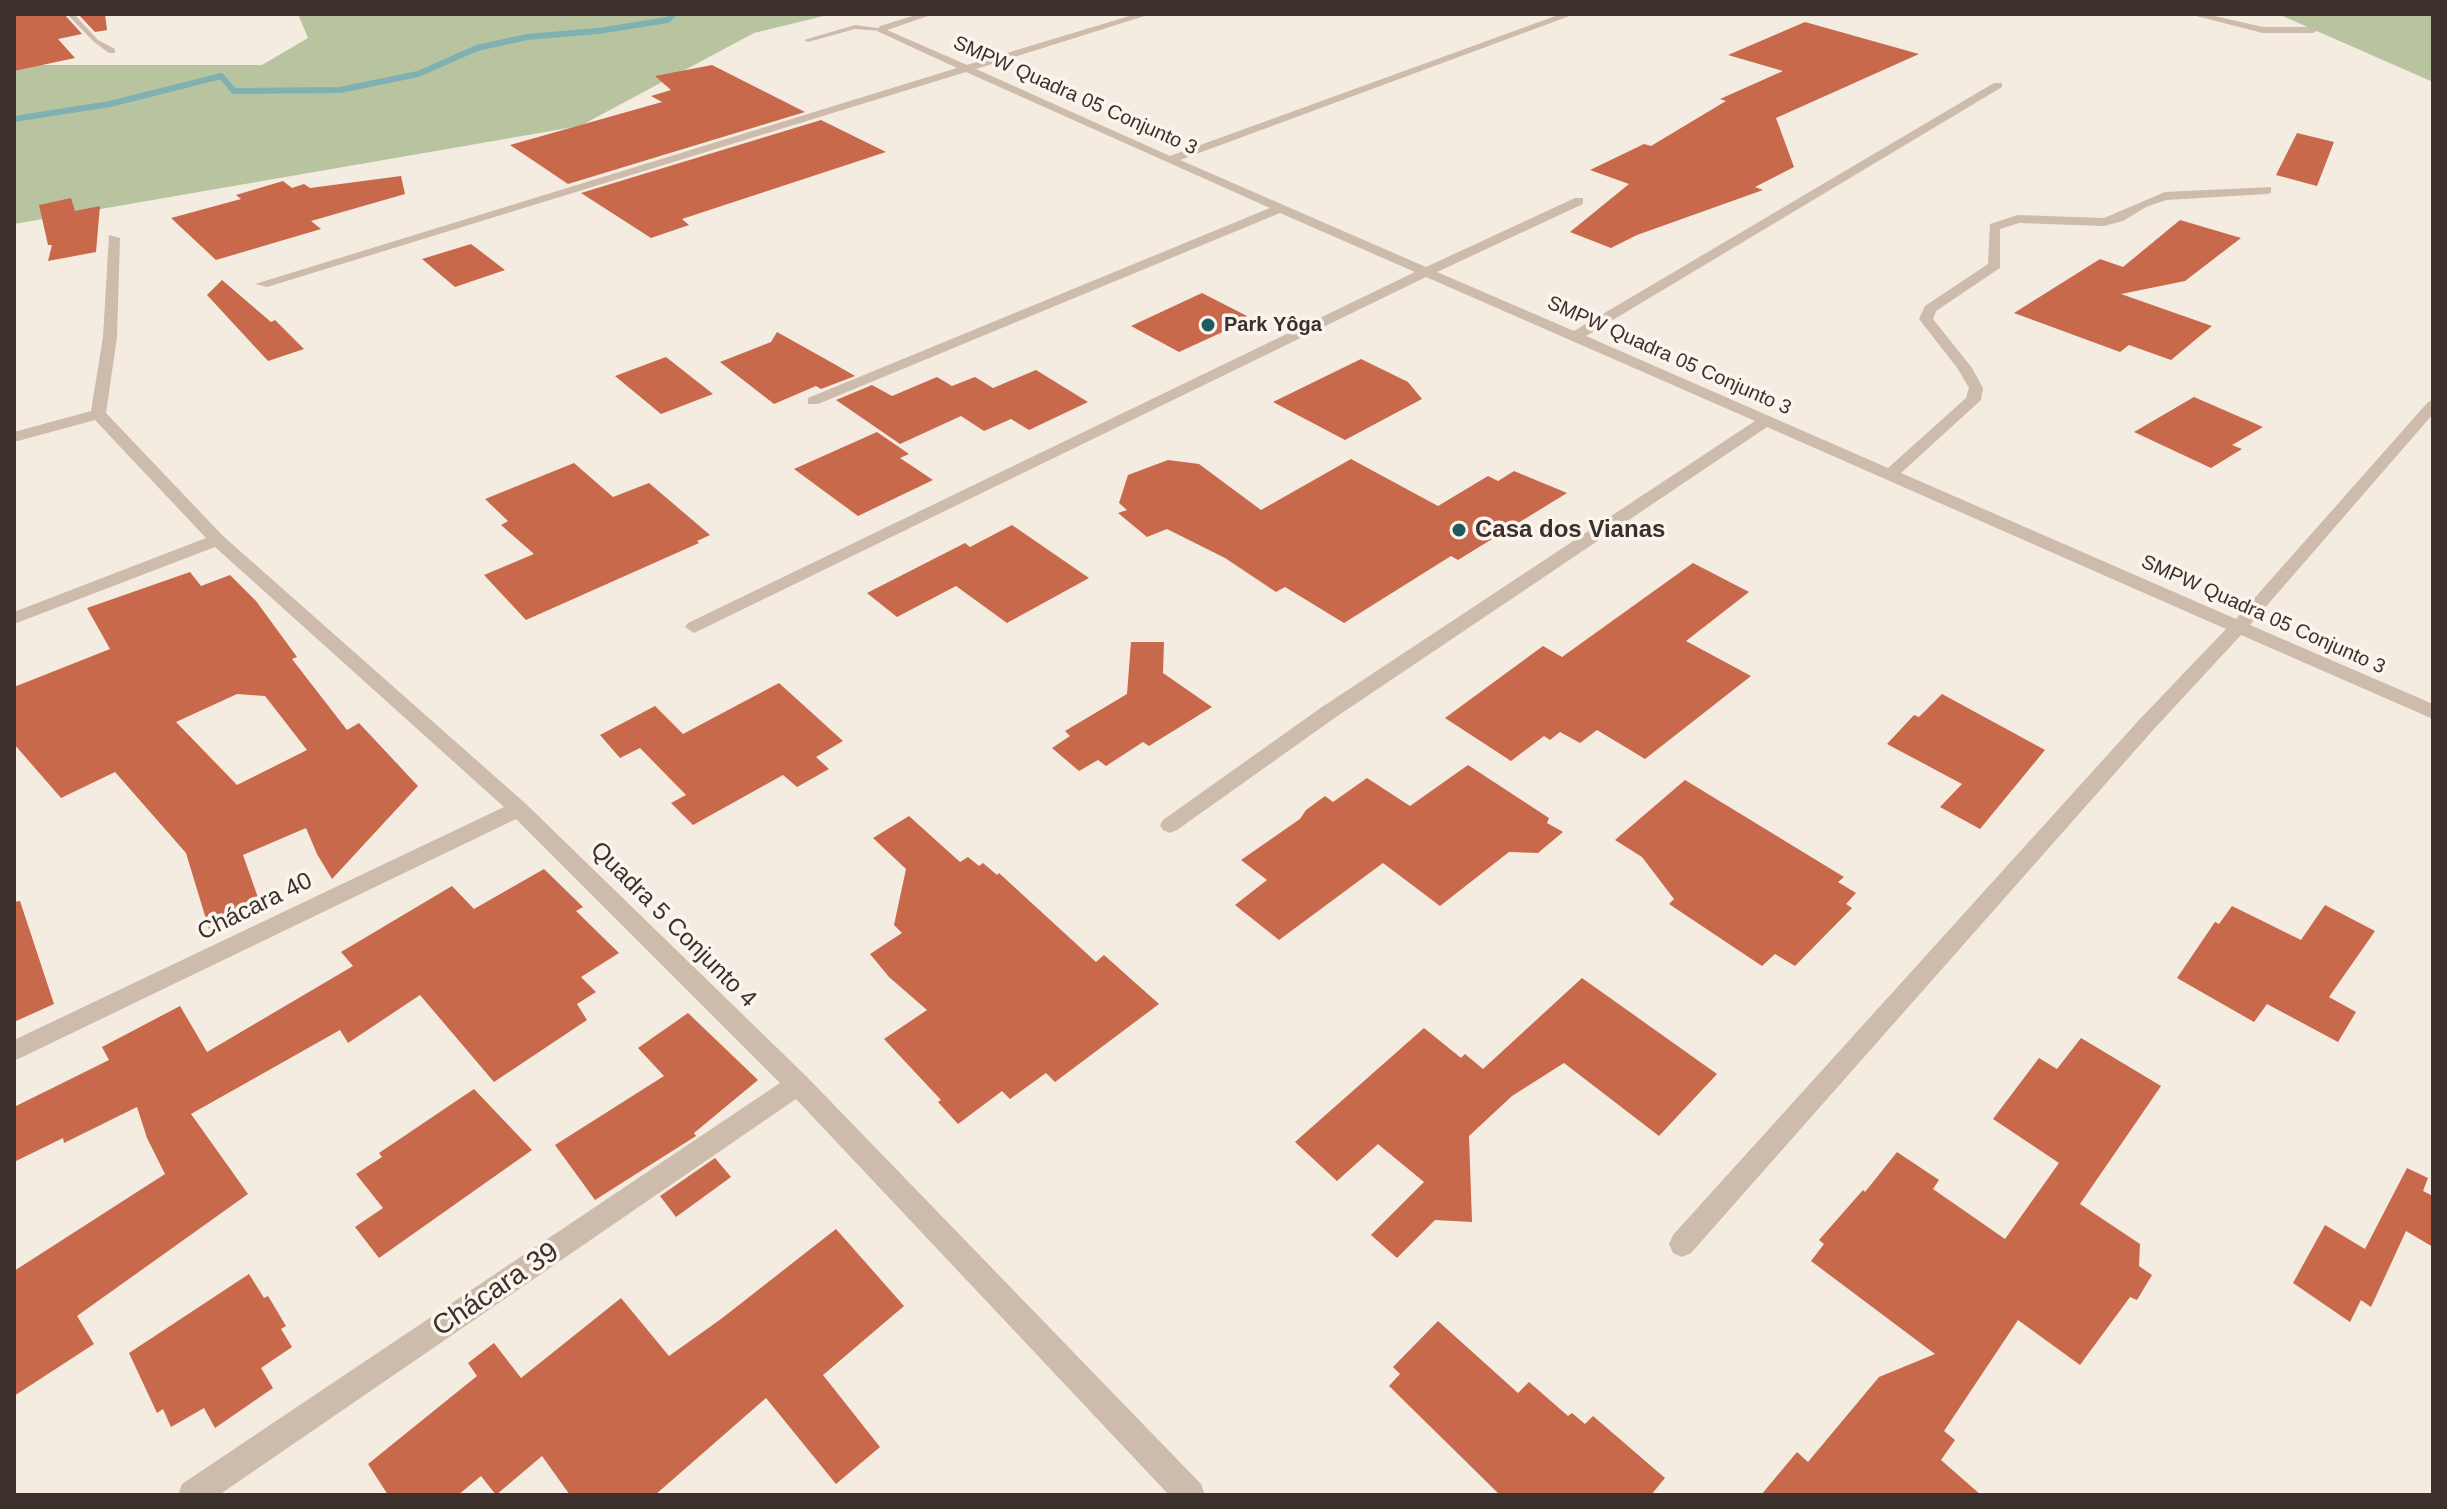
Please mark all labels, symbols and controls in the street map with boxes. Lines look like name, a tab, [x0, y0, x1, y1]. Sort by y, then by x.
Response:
street label: SMPW Quadra 05 Conjunto 3	[949, 31, 1201, 161]
street label: SMPW Quadra 05 Conjunto 3	[1543, 291, 1795, 421]
place label: Park Yôga	[1224, 313, 1322, 337]
marker: Park Yôga	[1199, 316, 1217, 334]
place label: Casa dos Vianas	[1475, 516, 1665, 544]
marker: Casa dos Vianas	[1450, 521, 1468, 539]
street label: SMPW Quadra 05 Conjunto 3	[2137, 550, 2389, 680]
street label: Quadra 5 Conjunto 4	[584, 836, 762, 1014]
street label: Chácara 40	[193, 867, 317, 947]
street label: Chácara 39	[427, 1236, 565, 1344]

